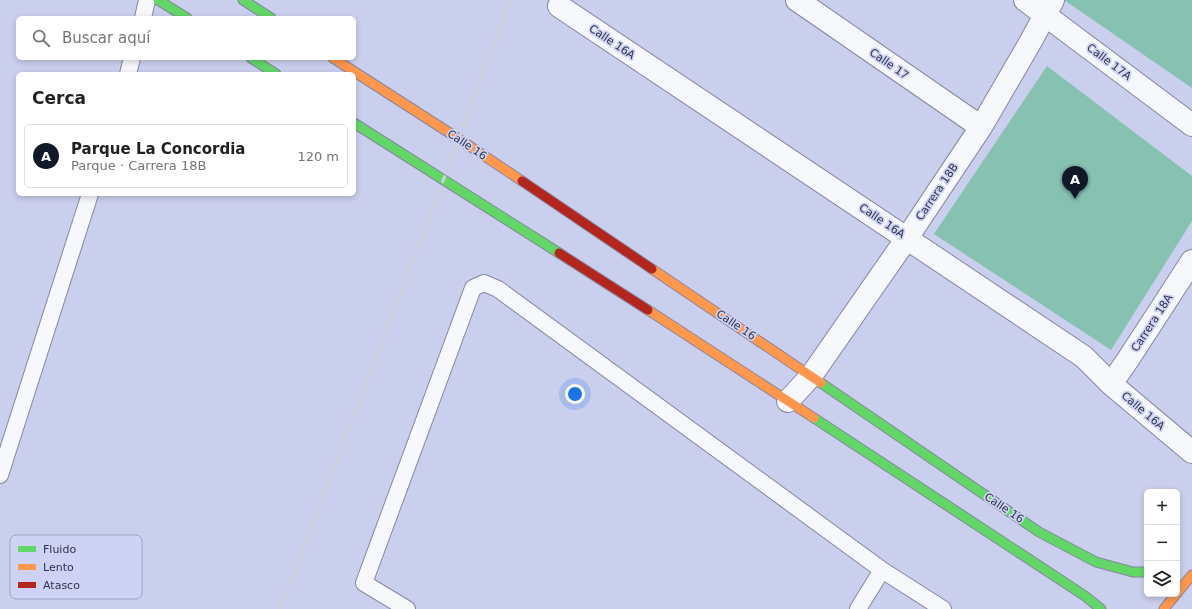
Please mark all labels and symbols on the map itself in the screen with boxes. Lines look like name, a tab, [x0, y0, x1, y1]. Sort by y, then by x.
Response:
street label: Calle 16A	[587, 22, 638, 62]
street label: Calle 17A	[1084, 41, 1134, 83]
street label: Calle 17	[867, 46, 911, 82]
street label: Calle 16	[445, 127, 489, 163]
street label: Carrera 18B	[913, 161, 961, 223]
pin: A	[1062, 166, 1088, 199]
street label: Calle 16A	[857, 201, 908, 241]
street label: Carrera 18A	[1129, 291, 1176, 354]
street label: Calle 16	[714, 307, 758, 343]
your location	[565, 384, 585, 404]
street label: Calle 16A	[1119, 389, 1168, 433]
street label: Calle 16	[982, 490, 1026, 526]
legend	[10, 535, 142, 599]
text: Fluido	[43, 543, 76, 556]
text: Lento	[43, 561, 74, 574]
text: Atasco	[43, 579, 80, 592]

